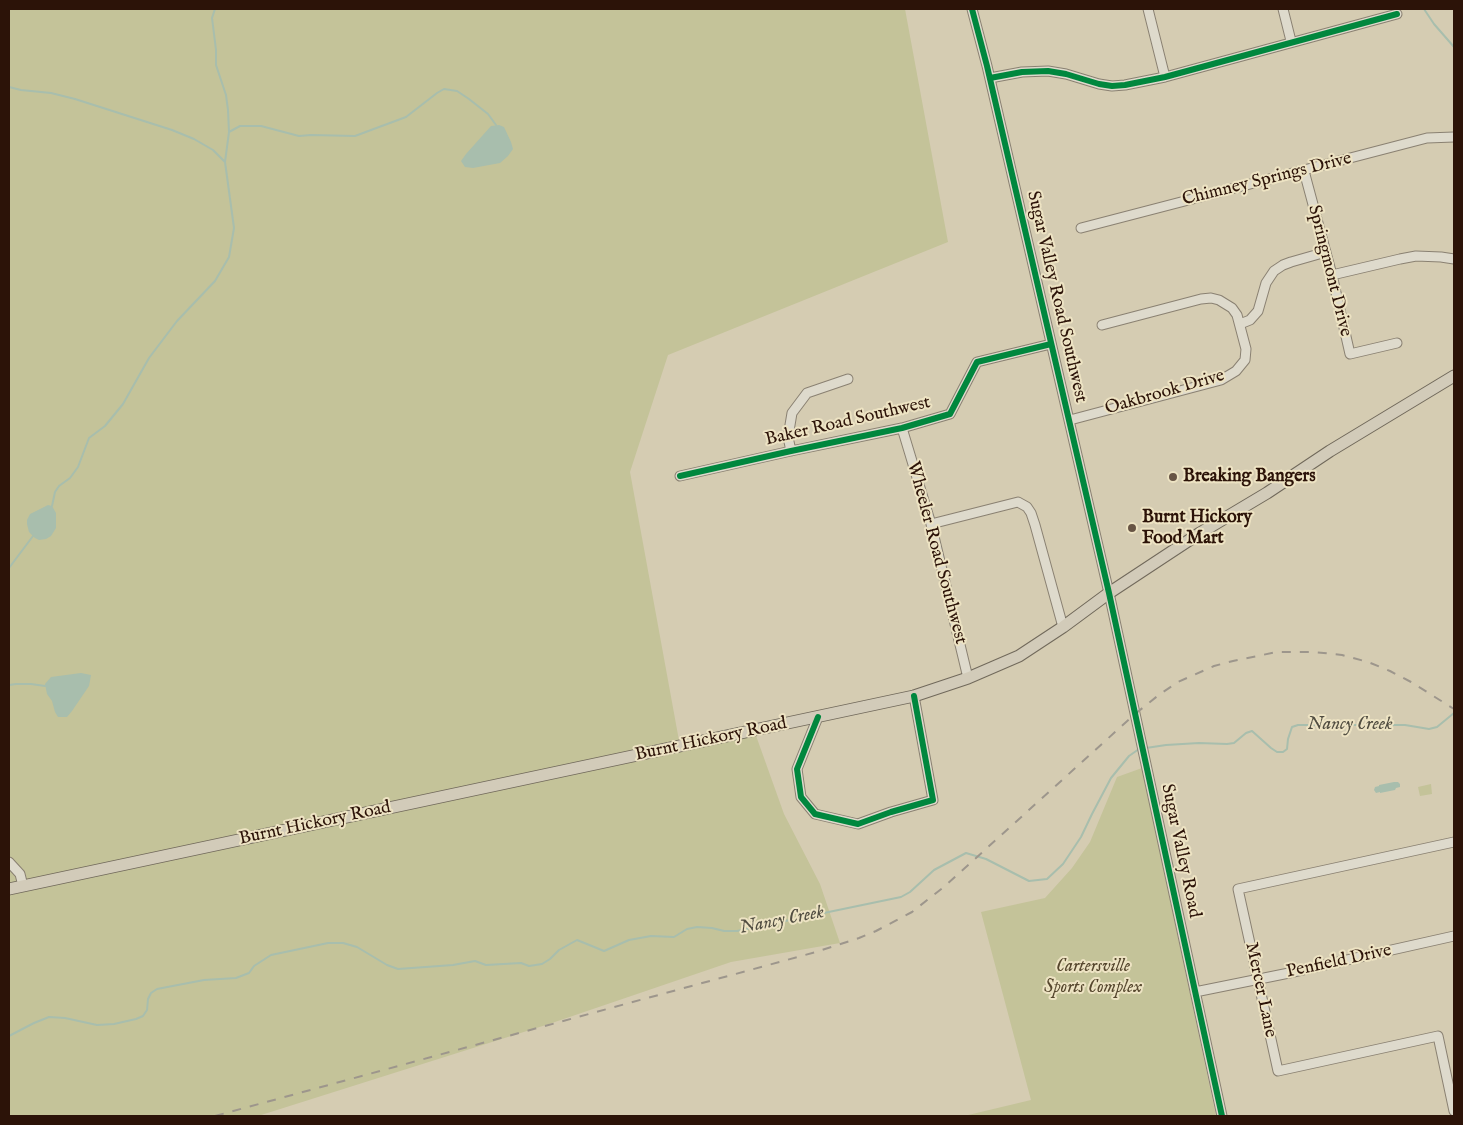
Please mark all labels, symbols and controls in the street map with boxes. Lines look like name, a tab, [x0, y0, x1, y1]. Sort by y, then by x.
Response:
street label: Chimney Springs Drive	[1180, 149, 1354, 211]
street label: Sugar Valley Road Southwest	[1021, 189, 1091, 405]
street label: Springmont Drive	[1302, 203, 1356, 339]
street label: Oakbrook Drive	[1103, 366, 1227, 420]
street label: Baker Road Southwest	[763, 392, 933, 452]
street label: Wheeler Road Southwest	[901, 459, 971, 647]
place label: Breaking Bangers	[1183, 466, 1316, 488]
marker: Breaking Bangers	[1167, 471, 1179, 483]
place label: Burnt Hickory Food Mart	[1142, 507, 1252, 550]
marker: Burnt Hickory Food Mart	[1126, 522, 1138, 534]
street label: Burnt Hickory Road	[633, 713, 789, 767]
water label: Nancy Creek	[1307, 714, 1393, 736]
street label: Sugar Valley Road	[1155, 782, 1205, 920]
street label: Burnt Hickory Road	[237, 797, 393, 851]
water label: Nancy Creek	[738, 902, 826, 940]
street label: Penfield Drive	[1284, 940, 1394, 984]
street label: Mercer Lane	[1239, 941, 1281, 1039]
park label: Cartersville Sports Complex	[1044, 956, 1142, 999]

